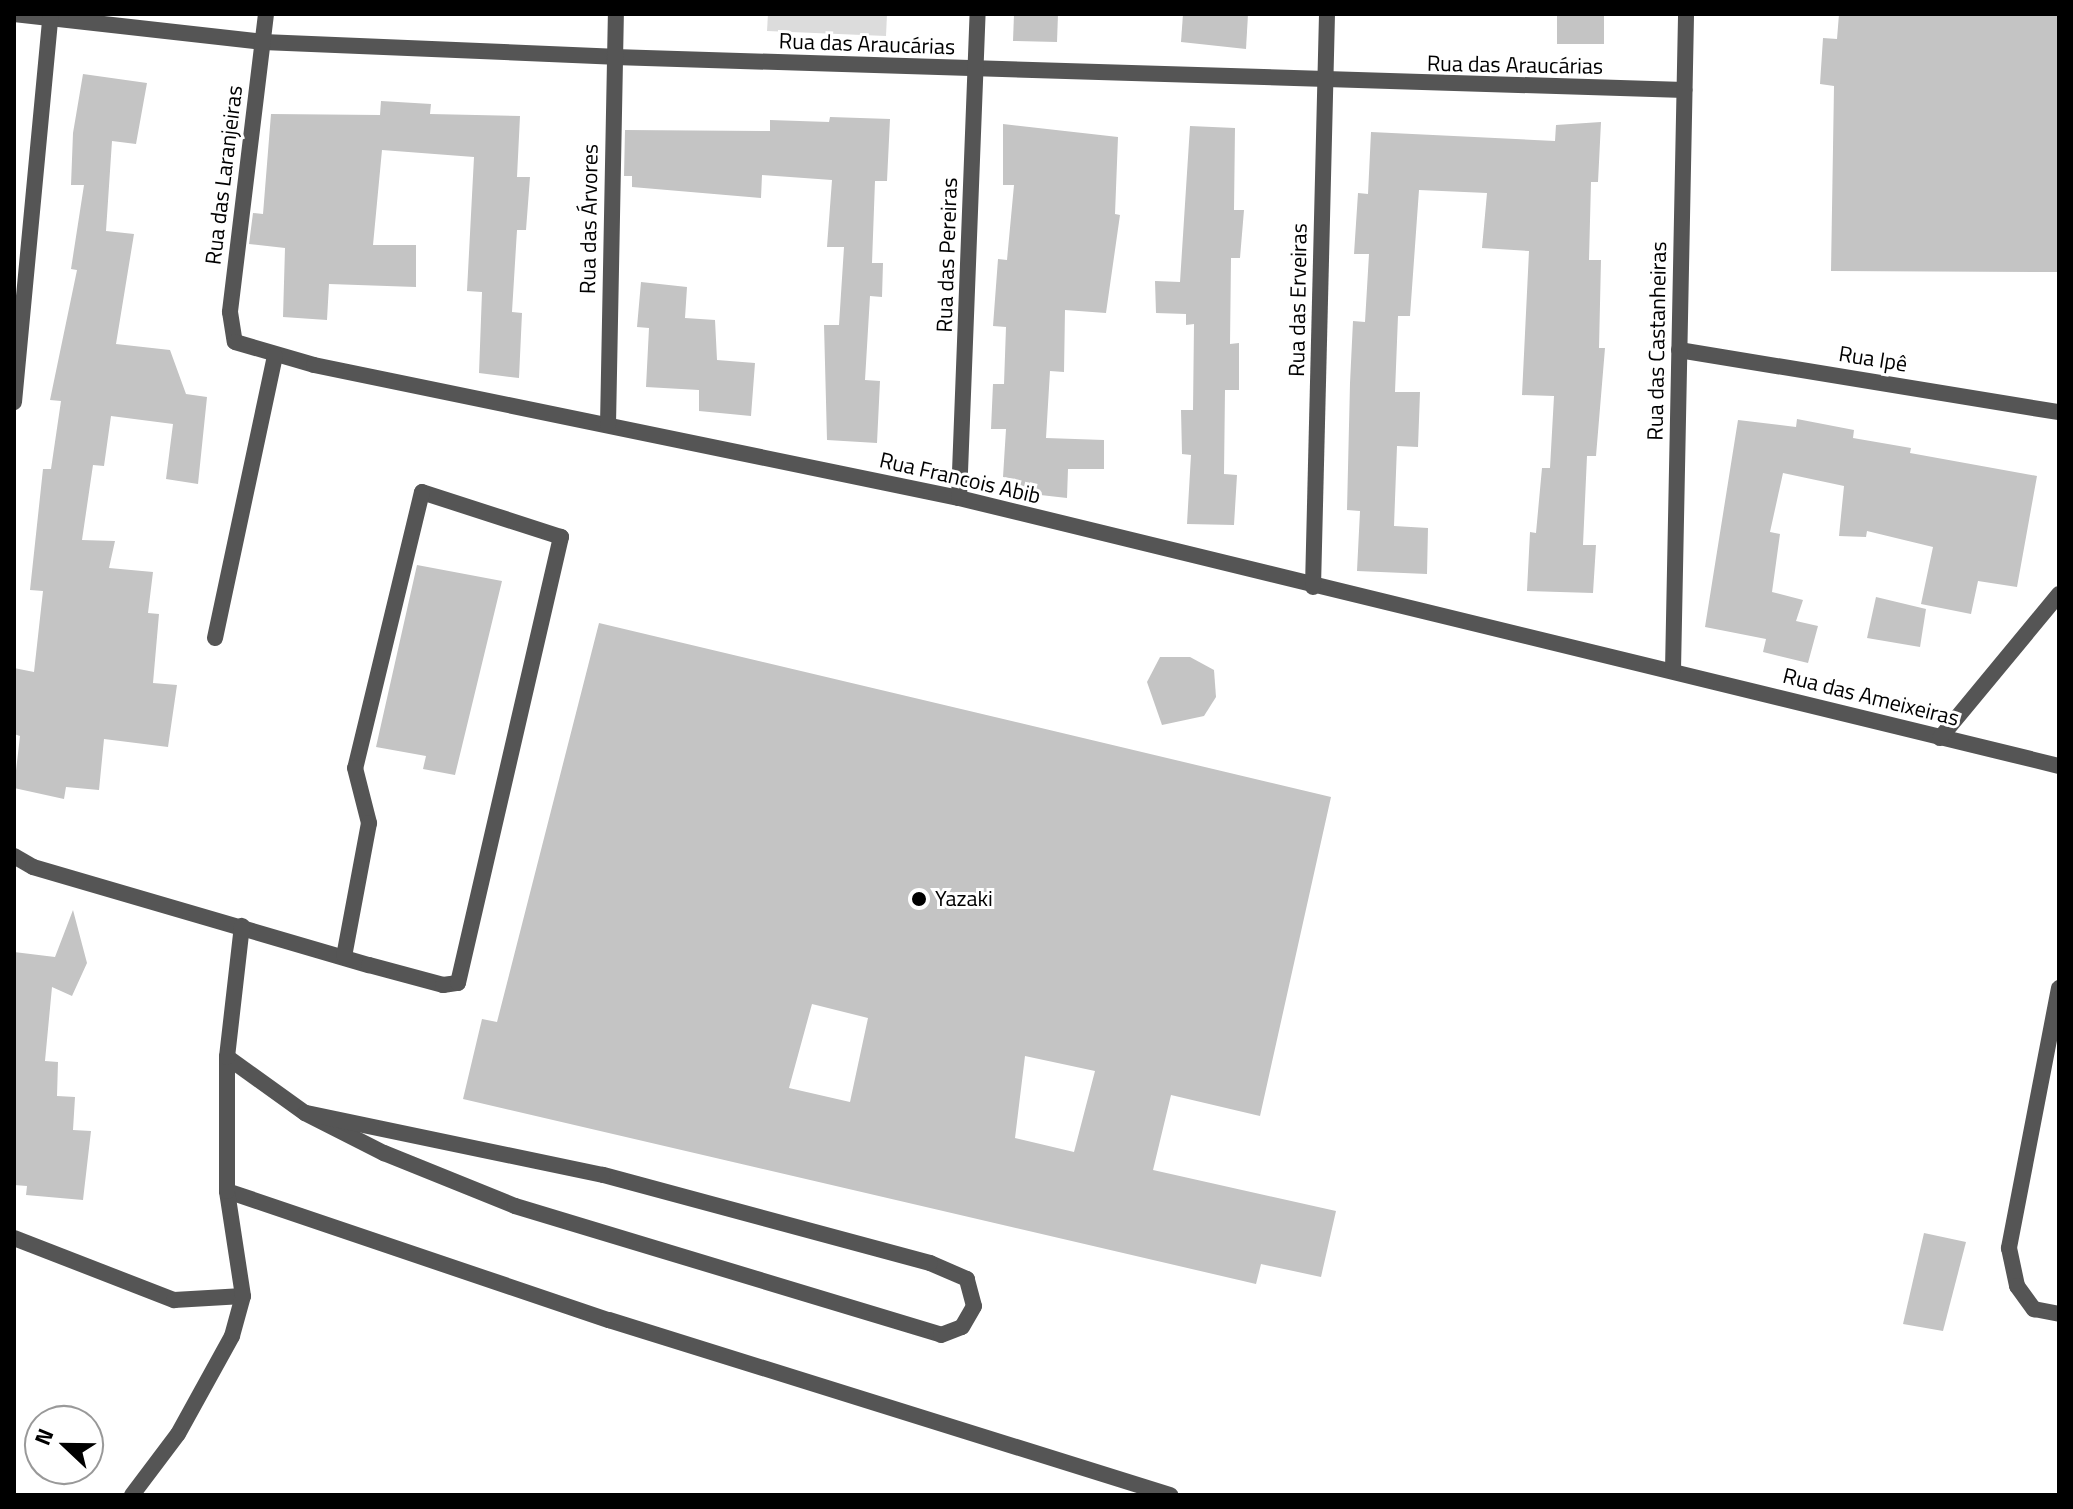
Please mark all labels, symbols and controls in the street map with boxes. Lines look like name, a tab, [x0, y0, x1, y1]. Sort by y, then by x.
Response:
street label: Rua das Araucárias	[778, 28, 956, 60]
street label: Rua das Araucárias	[1427, 50, 1603, 80]
street label: Rua das Laranjeiras	[200, 84, 248, 266]
street label: Rua das Árvores	[574, 144, 604, 294]
street label: Rua das Pereiras	[931, 177, 963, 333]
street label: Rua das Erveiras	[1283, 223, 1313, 377]
street label: Rua das Castanheiras	[1642, 241, 1672, 441]
street label: Rua Ipê	[1837, 341, 1909, 377]
street label: Rua Francois Abib	[877, 447, 1043, 509]
street label: Rua das Ameixeiras	[1780, 662, 1962, 732]
place label: Yazaki	[935, 886, 993, 912]
marker: Yazaki	[910, 890, 928, 908]
north arrow	[24, 1405, 104, 1485]
text: N	[25, 1423, 62, 1450]

